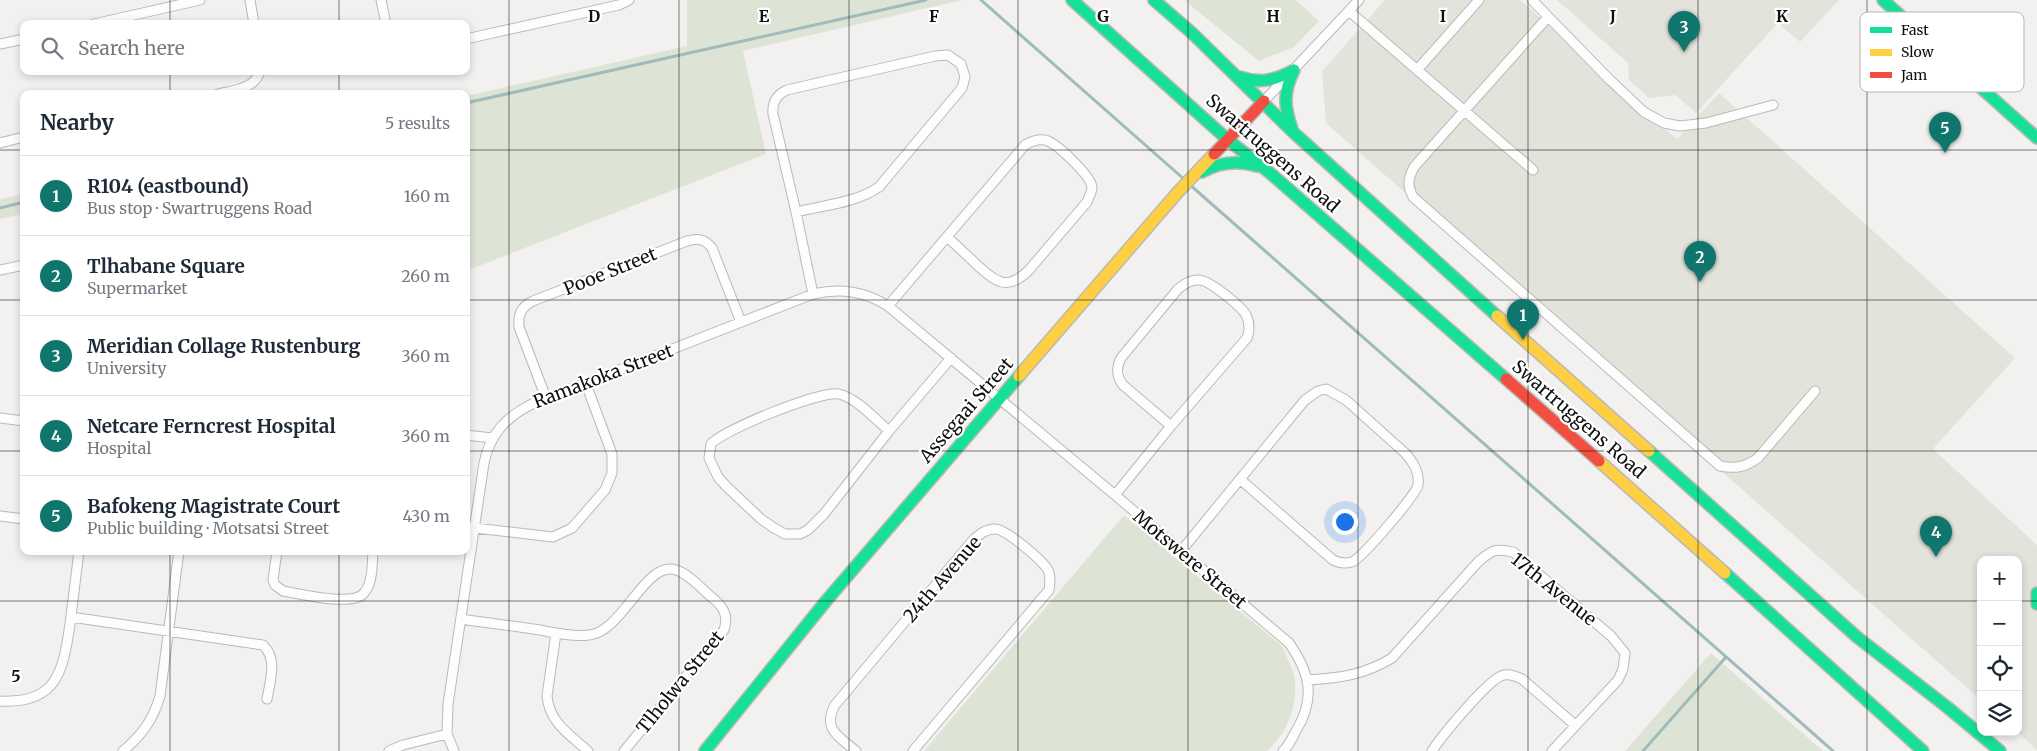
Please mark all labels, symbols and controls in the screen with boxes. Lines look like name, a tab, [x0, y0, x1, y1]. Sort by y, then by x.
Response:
text: D	[588, 6, 600, 26]
text: E	[759, 6, 770, 26]
text: F	[929, 6, 939, 26]
text: G	[1097, 6, 1109, 26]
text: H	[1266, 6, 1280, 26]
text: I	[1440, 6, 1446, 26]
text: J	[1609, 6, 1616, 26]
text: K	[1776, 6, 1788, 26]
pin: 3	[1668, 11, 1700, 52]
legend	[1860, 12, 2024, 92]
search box	[20, 20, 470, 75]
text: Fast	[1901, 21, 1929, 39]
icon: search	[38, 34, 66, 62]
text: Search here	[78, 36, 185, 60]
text: Slow	[1901, 43, 1934, 61]
text: Jam	[1900, 66, 1927, 84]
street label: Swartruggens Road	[1202, 89, 1345, 217]
text: Nearby	[40, 109, 114, 136]
pin: 5	[1929, 112, 1961, 153]
text: 5 results	[385, 113, 450, 133]
text: R104 (eastbound)	[87, 174, 249, 198]
text: 1	[52, 186, 60, 206]
text: 160 m	[404, 186, 450, 206]
text: Bus stop · Swartruggens Road	[87, 198, 312, 218]
pin: 2	[1684, 241, 1716, 282]
street label: Pooe Street	[560, 242, 660, 300]
text: Tlhabane Square	[87, 254, 245, 278]
text: 2	[51, 266, 61, 286]
text: 260 m	[401, 266, 450, 286]
text: Supermarket	[87, 278, 188, 298]
pin: 1	[1507, 299, 1539, 340]
text: Meridian Collage Rustenburg	[87, 334, 360, 358]
street label: Ramakoka Street	[530, 339, 676, 413]
text: 3	[51, 346, 61, 366]
text: 360 m	[401, 346, 450, 366]
street label: Assegaai Street	[913, 353, 1018, 468]
street label: Swartruggens Road	[1508, 355, 1651, 483]
text: University	[87, 358, 167, 378]
text: Netcare Ferncrest Hospital	[87, 414, 336, 438]
text: 4	[51, 426, 61, 446]
text: 360 m	[401, 426, 450, 446]
text: Hospital	[87, 438, 151, 458]
text: Bafokeng Magistrate Court	[87, 494, 340, 518]
street label: Motswere Street	[1128, 505, 1252, 613]
text: 5	[51, 506, 61, 526]
text: 430 m	[403, 506, 450, 526]
your location	[1332, 509, 1358, 535]
pin: 4	[1920, 516, 1952, 557]
text: Public building · Motsatsi Street	[87, 518, 329, 538]
street label: 24th Avenue	[898, 531, 986, 627]
street label: 17th Avenue	[1507, 548, 1601, 630]
map controls	[1977, 556, 2022, 736]
button: +	[1977, 556, 2022, 601]
button: −	[1977, 601, 2022, 646]
street label: Tlholwa Street	[631, 626, 729, 738]
button: locate	[1977, 646, 2022, 691]
text: 5	[11, 666, 21, 686]
button: layers	[1977, 691, 2022, 736]

